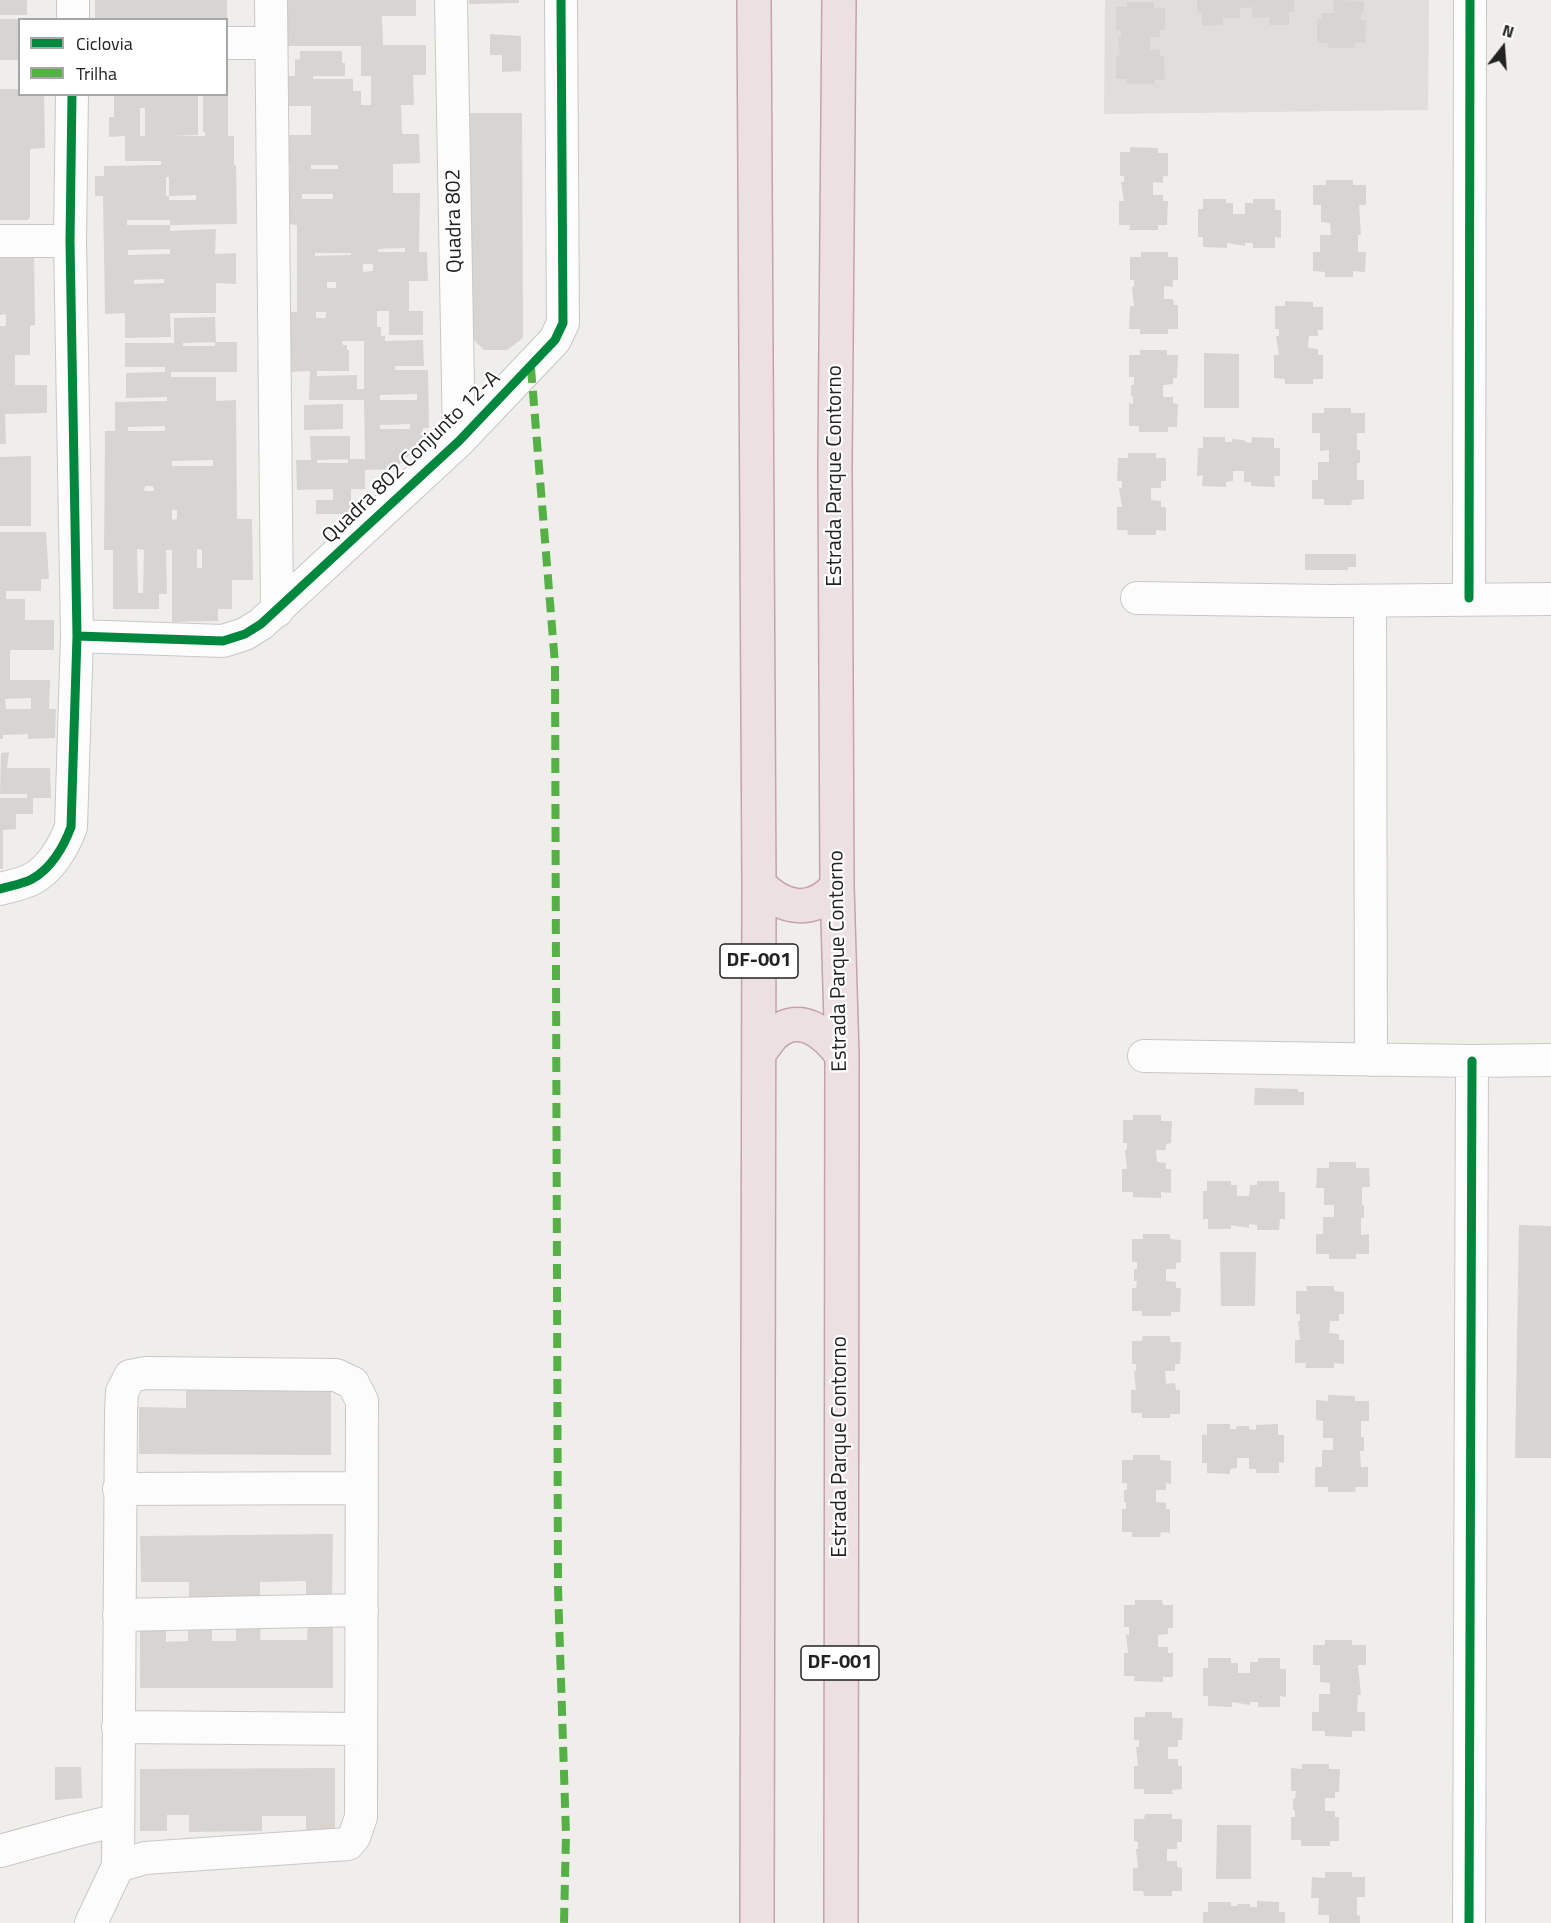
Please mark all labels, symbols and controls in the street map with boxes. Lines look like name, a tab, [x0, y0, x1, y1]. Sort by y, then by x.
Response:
legend	[18, 18, 228, 96]
north arrow	[1473, 18, 1533, 78]
text: N	[1499, 18, 1517, 44]
text: Ciclovia	[76, 30, 133, 57]
text: Trilha	[76, 60, 117, 87]
street label: Quadra 802	[441, 169, 469, 273]
street label: Estrada Parque Contorno	[823, 365, 849, 587]
street label: Quadra 802 Conjunto 12-A	[318, 366, 506, 550]
street label: Estrada Parque Contorno	[824, 850, 854, 1072]
road number: DF-001	[720, 944, 798, 978]
street label: Estrada Parque Contorno	[828, 1336, 854, 1558]
road number: DF-001	[801, 1646, 879, 1680]

